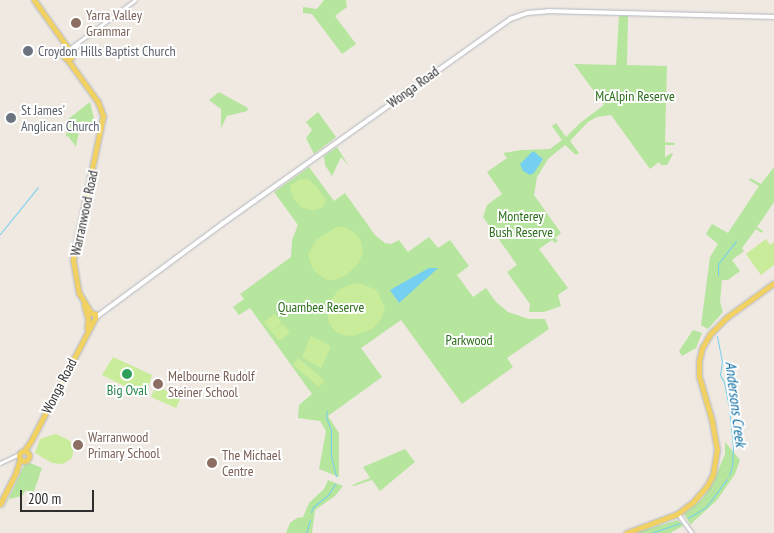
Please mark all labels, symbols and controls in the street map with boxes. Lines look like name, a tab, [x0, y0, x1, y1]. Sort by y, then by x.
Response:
place label: Yarra Valley Grammar	[86, 7, 142, 40]
marker: Yarra Valley Grammar	[70, 17, 82, 29]
place label: Croydon Hills Baptist Church	[38, 43, 176, 59]
marker: Croydon Hills Baptist Church	[22, 45, 34, 57]
street label: Wonga Road	[384, 63, 442, 111]
park label: McAlpin Reserve	[595, 88, 675, 104]
place label: St James' Anglican Church	[21, 102, 99, 134]
marker: St James' Anglican Church	[5, 112, 17, 124]
street label: Warranwood Road	[67, 169, 101, 257]
park label: Monterey Bush Reserve	[489, 208, 553, 240]
park label: Quambee Reserve	[278, 299, 364, 315]
park label: Parkwood	[445, 332, 493, 348]
street label: Wonga Road	[38, 356, 80, 416]
water label: Andersons Creek	[722, 360, 750, 448]
marker: Big Oval	[121, 368, 133, 380]
place label: Melbourne Rudolf Steiner School	[168, 368, 255, 401]
marker: Melbourne Rudolf Steiner School	[152, 378, 164, 390]
place label: Big Oval	[107, 382, 147, 398]
place label: Warranwood Primary School	[88, 429, 160, 462]
marker: Warranwood Primary School	[72, 439, 84, 451]
place label: The Michael Centre	[222, 447, 281, 480]
marker: The Michael Centre	[206, 457, 218, 469]
scale bar	[22, 480, 96, 512]
text: 200 m	[28, 489, 61, 508]

